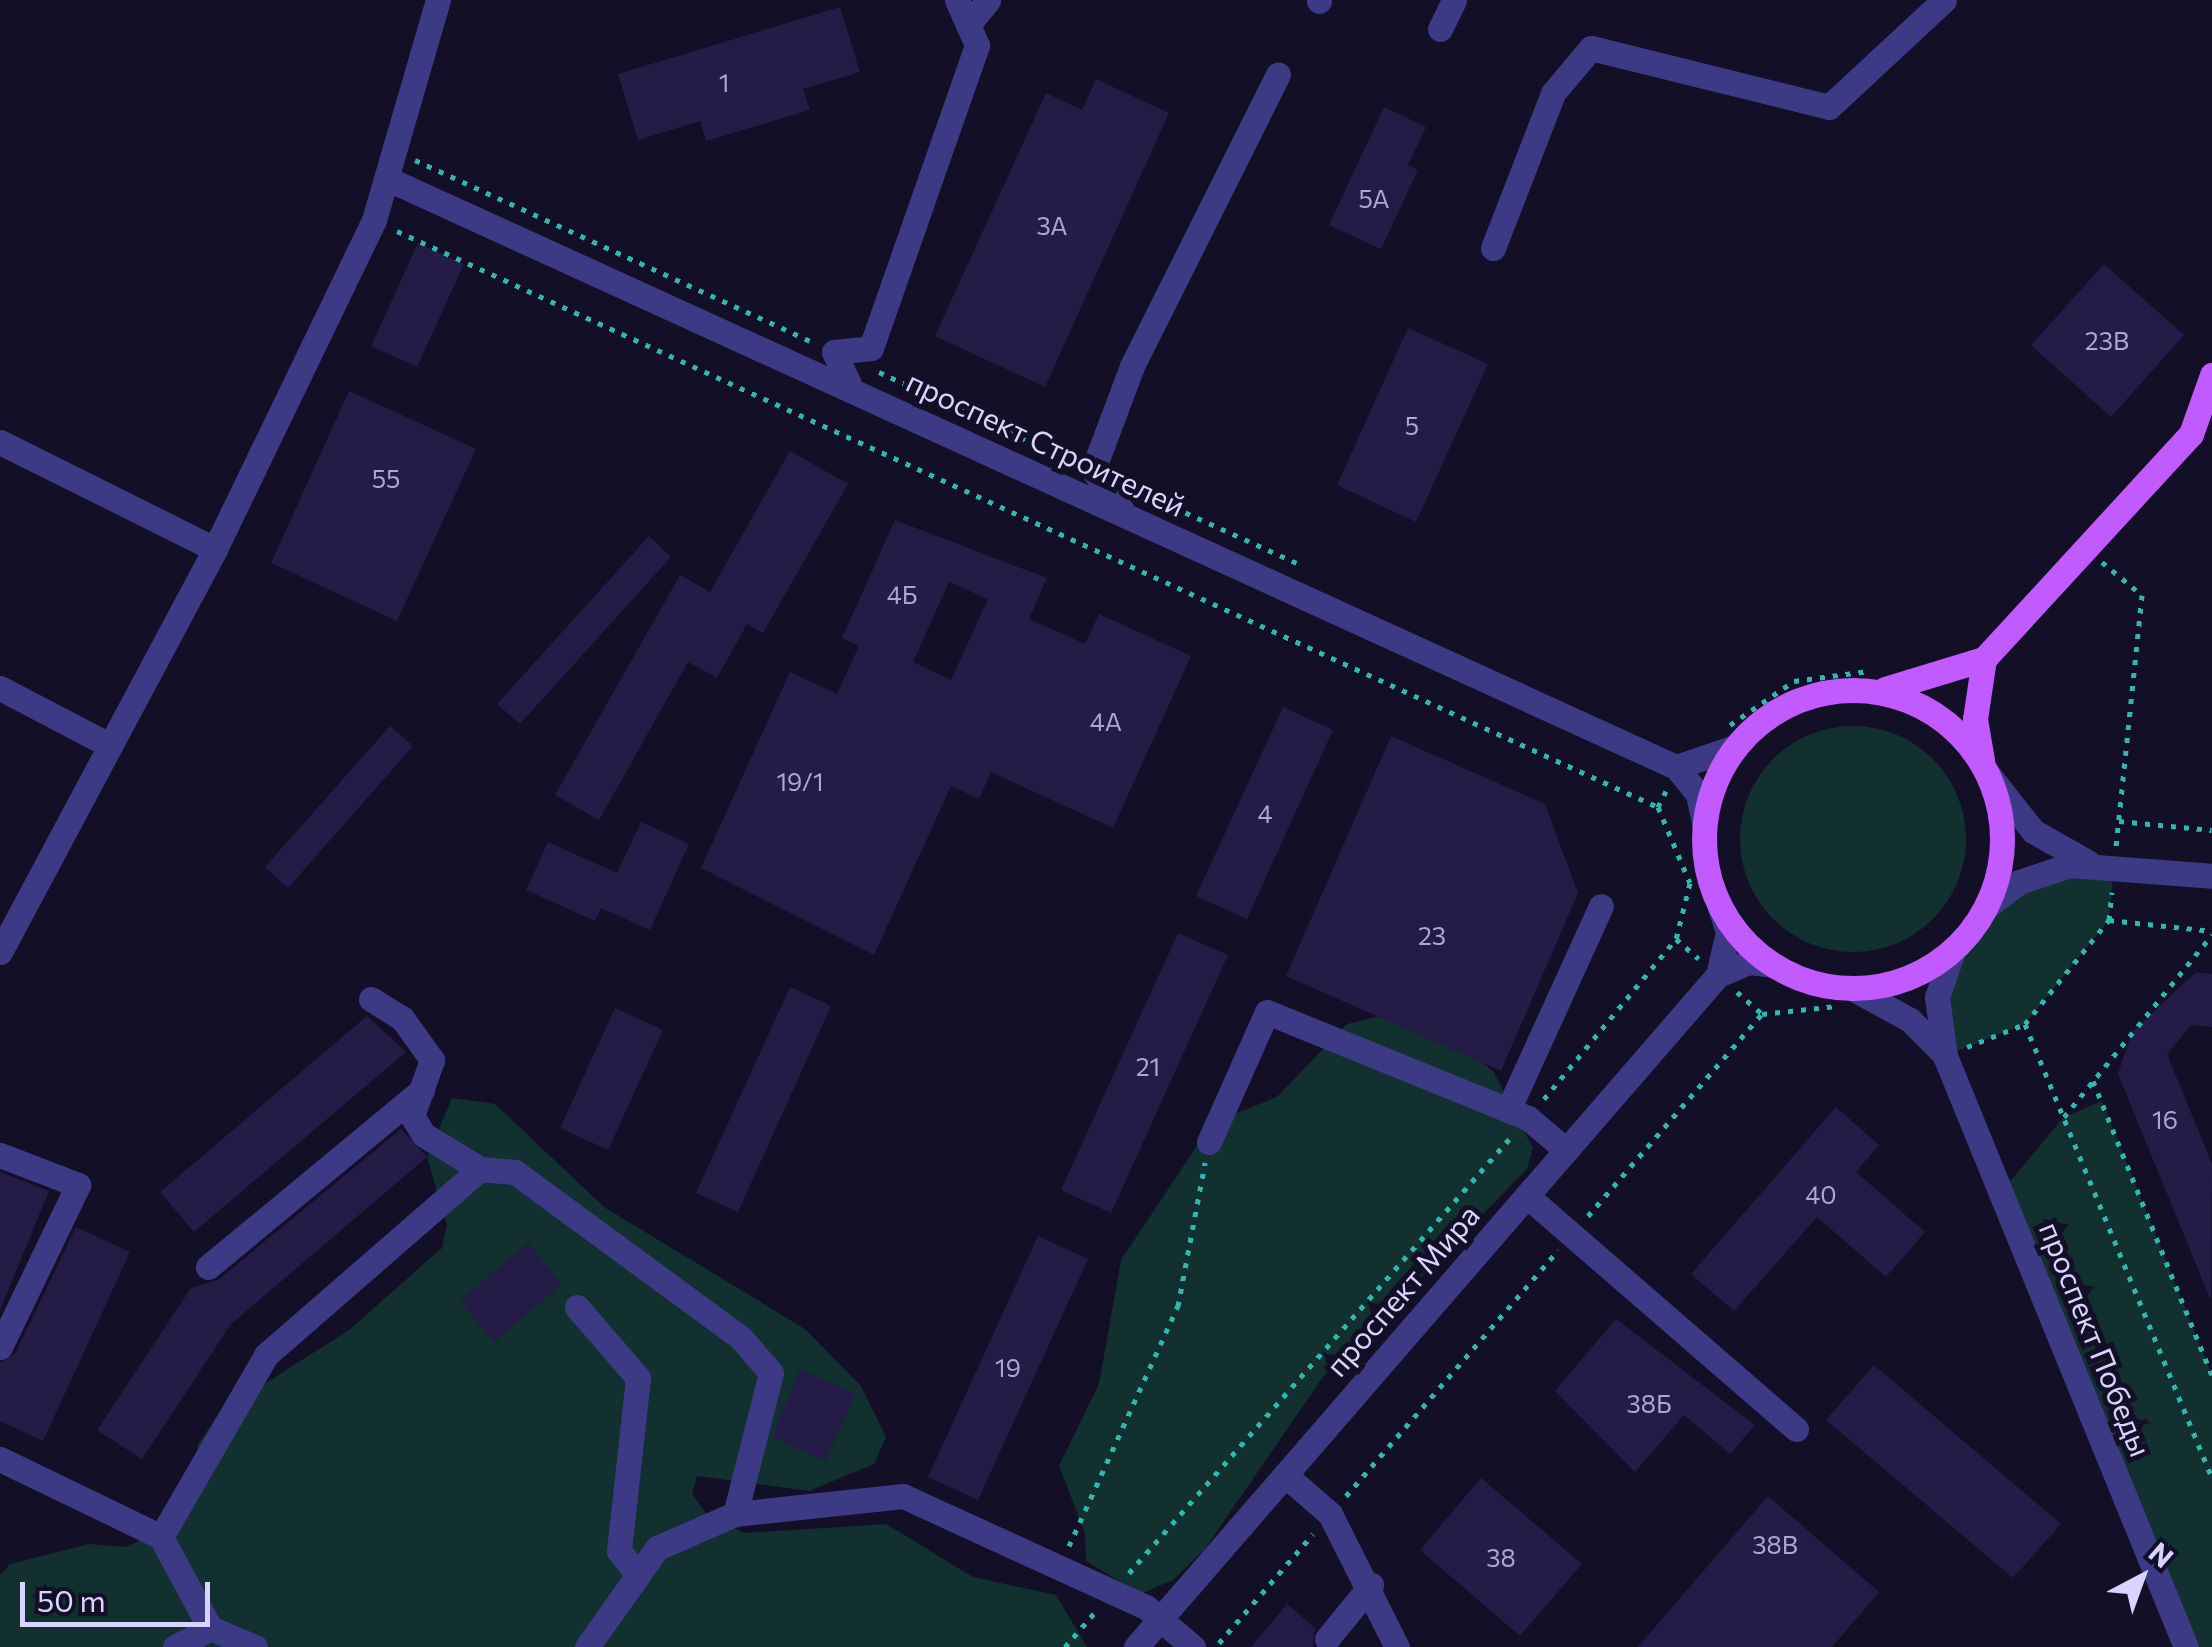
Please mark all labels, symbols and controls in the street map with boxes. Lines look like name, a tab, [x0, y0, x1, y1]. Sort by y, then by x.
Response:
house number: 1	[719, 67, 729, 97]
house number: 5А	[1358, 183, 1390, 213]
house number: 3А	[1037, 210, 1067, 240]
house number: 23В	[2085, 325, 2129, 355]
street label: проспект Строителей	[901, 363, 1191, 523]
house number: 5	[1405, 410, 1419, 440]
house number: 55	[372, 463, 400, 493]
house number: 4Б	[887, 579, 917, 609]
house number: 4А	[1090, 706, 1122, 736]
house number: 19/1	[776, 766, 824, 796]
house number: 4	[1258, 798, 1272, 828]
house number: 23	[1418, 920, 1446, 950]
house number: 21	[1136, 1051, 1160, 1081]
house number: 16	[2152, 1104, 2178, 1134]
house number: 40	[1805, 1179, 1837, 1209]
street label: проспект Мира	[1318, 1197, 1486, 1383]
street label: проспект Победы	[2033, 1216, 2159, 1462]
house number: 19	[995, 1352, 1021, 1382]
house number: 38Б	[1626, 1388, 1672, 1418]
north arrow	[2092, 1527, 2192, 1627]
house number: 38В	[1752, 1529, 1798, 1559]
text: N	[2143, 1535, 2181, 1574]
house number: 38	[1486, 1542, 1516, 1572]
scale bar	[25, 1562, 215, 1624]
text: 50 m	[37, 1581, 106, 1618]

